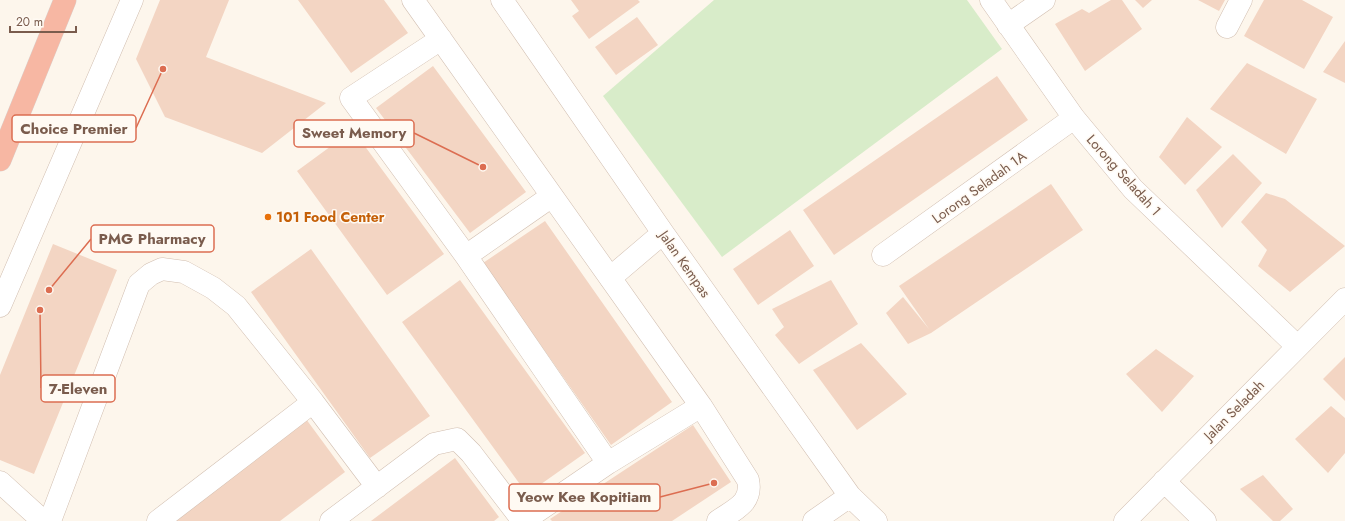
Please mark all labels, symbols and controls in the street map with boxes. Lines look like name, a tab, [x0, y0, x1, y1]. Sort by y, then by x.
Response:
scale bar	[10, 8, 76, 34]
text: 20 m	[16, 13, 43, 31]
callout: Choice Premier	[12, 115, 136, 142]
text: Choice Premier	[20, 118, 128, 140]
callout: Sweet Memory	[294, 120, 414, 147]
text: Sweet Memory	[302, 122, 406, 144]
street label: Lorong Seladah 1	[1082, 130, 1166, 220]
street label: Lorong Seladah 1A	[928, 145, 1031, 228]
place label: 101 Food Center	[276, 207, 385, 227]
marker: 101 Food Center	[263, 212, 273, 222]
callout: PMG Pharmacy	[91, 225, 214, 252]
street label: Jalan Kempas	[653, 225, 716, 302]
text: PMG Pharmacy	[98, 228, 206, 250]
callout: 7-Eleven	[41, 375, 115, 402]
street label: Jalan Seladah	[1198, 375, 1269, 446]
text: 7-Eleven	[49, 378, 107, 400]
callout: Yeow Kee Kopitiam	[509, 484, 660, 511]
text: Yeow Kee Kopitiam	[516, 486, 651, 508]

